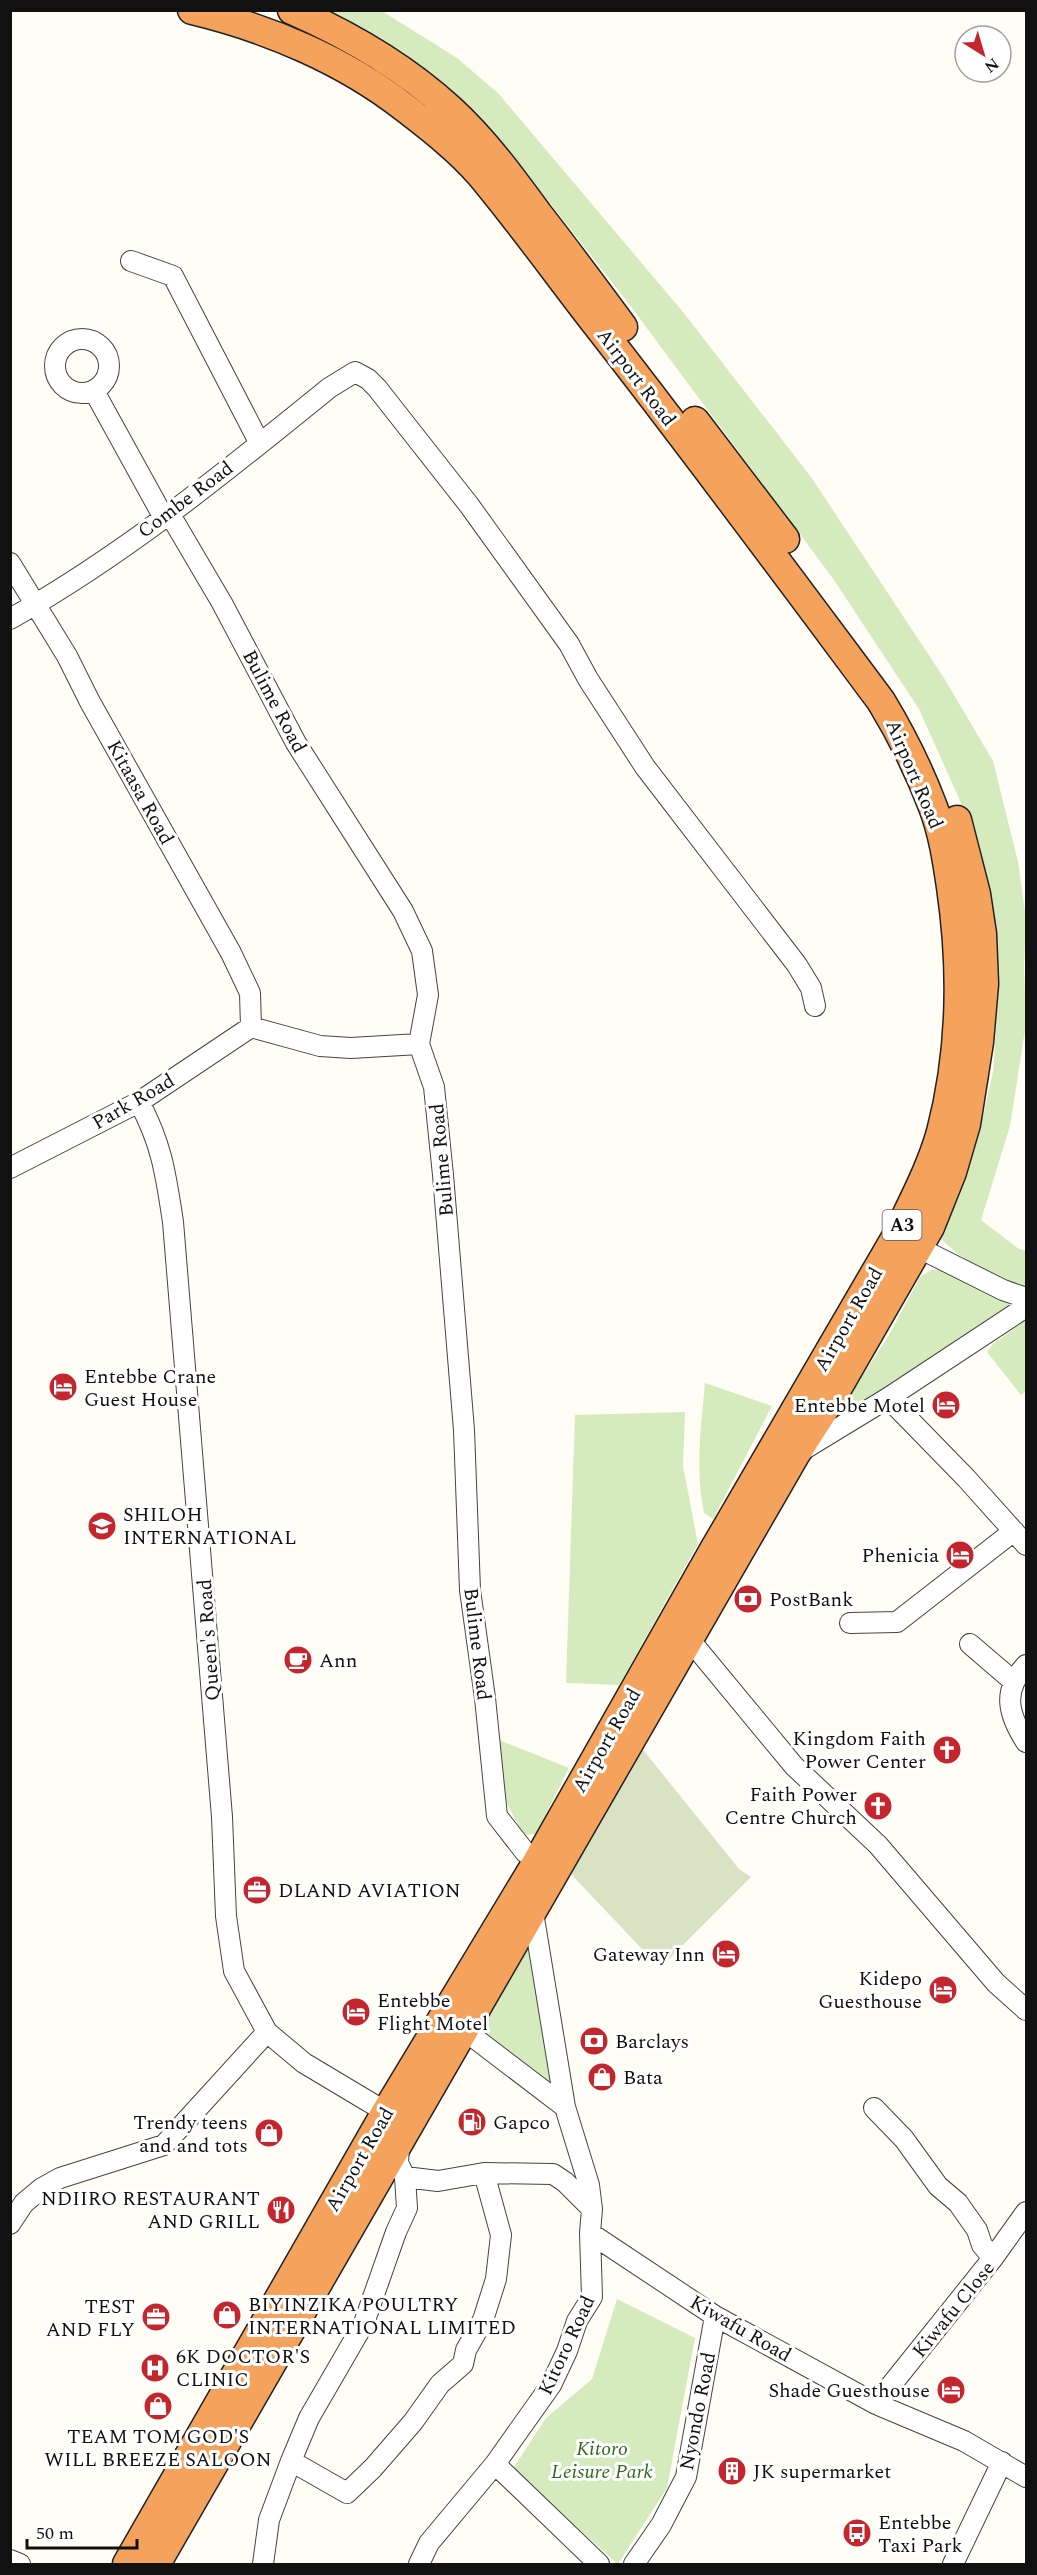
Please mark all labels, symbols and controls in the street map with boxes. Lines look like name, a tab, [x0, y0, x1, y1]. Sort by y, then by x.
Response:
north arrow	[953, 24, 1013, 84]
text: N	[979, 52, 1004, 79]
street label: Airport Road	[589, 322, 683, 433]
street label: Combe Road	[131, 454, 240, 546]
street label: Bulime Road	[234, 644, 314, 759]
street label: Airport Road	[878, 715, 951, 834]
street label: Kitaasa Road	[99, 735, 181, 850]
street label: Park Road	[86, 1066, 181, 1138]
street label: Bulime Road	[422, 1102, 462, 1218]
road number: A3	[882, 1210, 922, 1240]
street label: Airport Road	[807, 1262, 891, 1377]
place label: Entebbe Crane Guest House	[84, 1362, 216, 1415]
hotel icon: Entebbe Crane Guest House	[47, 1371, 79, 1403]
hotel icon: Entebbe Motel	[930, 1389, 962, 1421]
place label: Entebbe Motel	[794, 1391, 925, 1421]
place label: SHILOH INTERNATIONAL	[123, 1500, 297, 1553]
school or university icon: SHILOH INTERNATIONAL	[86, 1510, 118, 1542]
hotel icon: Phenicia	[944, 1539, 976, 1571]
place label: Phenicia	[862, 1541, 939, 1571]
street label: Queen's Road	[190, 1578, 228, 1702]
bank icon: PostBank	[732, 1583, 764, 1615]
place label: PostBank	[769, 1585, 853, 1615]
street label: Bulime Road	[455, 1586, 499, 1702]
cafe icon: Ann	[282, 1644, 314, 1676]
place label: Ann	[319, 1646, 357, 1676]
street label: Airport Road	[565, 1683, 649, 1798]
place label: Kingdom Faith Power Center	[792, 1724, 926, 1777]
church icon: Kingdom Faith Power Center	[931, 1734, 963, 1766]
place label: Faith Power Centre Church	[725, 1780, 857, 1833]
church icon: Faith Power Centre Church	[862, 1790, 894, 1822]
office icon: DLAND AVIATION	[241, 1874, 273, 1906]
place label: DLAND AVIATION	[278, 1876, 461, 1906]
hotel icon: Gateway Inn	[710, 1938, 742, 1970]
place label: Gateway Inn	[593, 1940, 705, 1970]
place label: Kidepo Guesthouse	[818, 1964, 922, 2017]
hotel icon: Kidepo Guesthouse	[927, 1974, 959, 2006]
place label: Entebbe Flight Motel	[377, 1986, 488, 2039]
hotel icon: Entebbe Flight Motel	[340, 1996, 372, 2028]
bank icon: Barclays	[578, 2025, 610, 2057]
place label: Barclays	[615, 2027, 689, 2057]
shop icon: Bata	[586, 2061, 618, 2093]
place label: Bata	[623, 2063, 663, 2093]
street label: Airport Road	[318, 2102, 402, 2217]
fuel station icon: Gapco	[456, 2106, 488, 2138]
place label: Trendy teens and and tots	[133, 2108, 248, 2161]
place label: Gapco	[493, 2108, 550, 2138]
shop icon: Trendy teens and and tots	[253, 2117, 285, 2149]
place label: NDIIRO RESTAURANT AND GRILL	[41, 2184, 260, 2237]
restaurant icon: NDIIRO RESTAURANT AND GRILL	[265, 2194, 297, 2226]
street label: Kiwafu Close	[905, 2254, 1002, 2365]
street label: Kiwafu Road	[684, 2288, 797, 2370]
place label: BIYINZIKA POULTRY INTERNATIONAL LIMITED	[248, 2290, 516, 2343]
street label: Kitoro Road	[531, 2291, 603, 2400]
place label: TEST AND FLY	[46, 2292, 135, 2345]
shop icon: BIYINZIKA POULTRY INTERNATIONAL LIMITED	[211, 2299, 243, 2331]
office icon: TEST AND FLY	[140, 2301, 172, 2333]
place label: 6K DOCTOR'S CLINIC	[176, 2342, 310, 2395]
street label: Nyondo Road	[672, 2349, 724, 2473]
hospital icon: 6K DOCTOR'S CLINIC	[139, 2352, 171, 2384]
hotel icon: Shade Guesthouse	[935, 2374, 967, 2406]
place label: Shade Guesthouse	[768, 2376, 930, 2406]
shop icon: TEAM TOM GOD'S WILL BREEZE SALOON	[142, 2390, 174, 2422]
place label: TEAM TOM GOD'S WILL BREEZE SALOON	[44, 2422, 272, 2475]
park label: Kitoro Leisure Park	[551, 2434, 654, 2487]
building icon: JK supermarket	[716, 2455, 748, 2487]
place label: JK supermarket	[753, 2457, 891, 2487]
place label: Entebbe Taxi Park	[878, 2508, 963, 2561]
scale bar	[27, 2512, 136, 2550]
bus stop icon: Entebbe Taxi Park	[841, 2517, 873, 2549]
text: 50 m	[36, 2520, 74, 2547]

